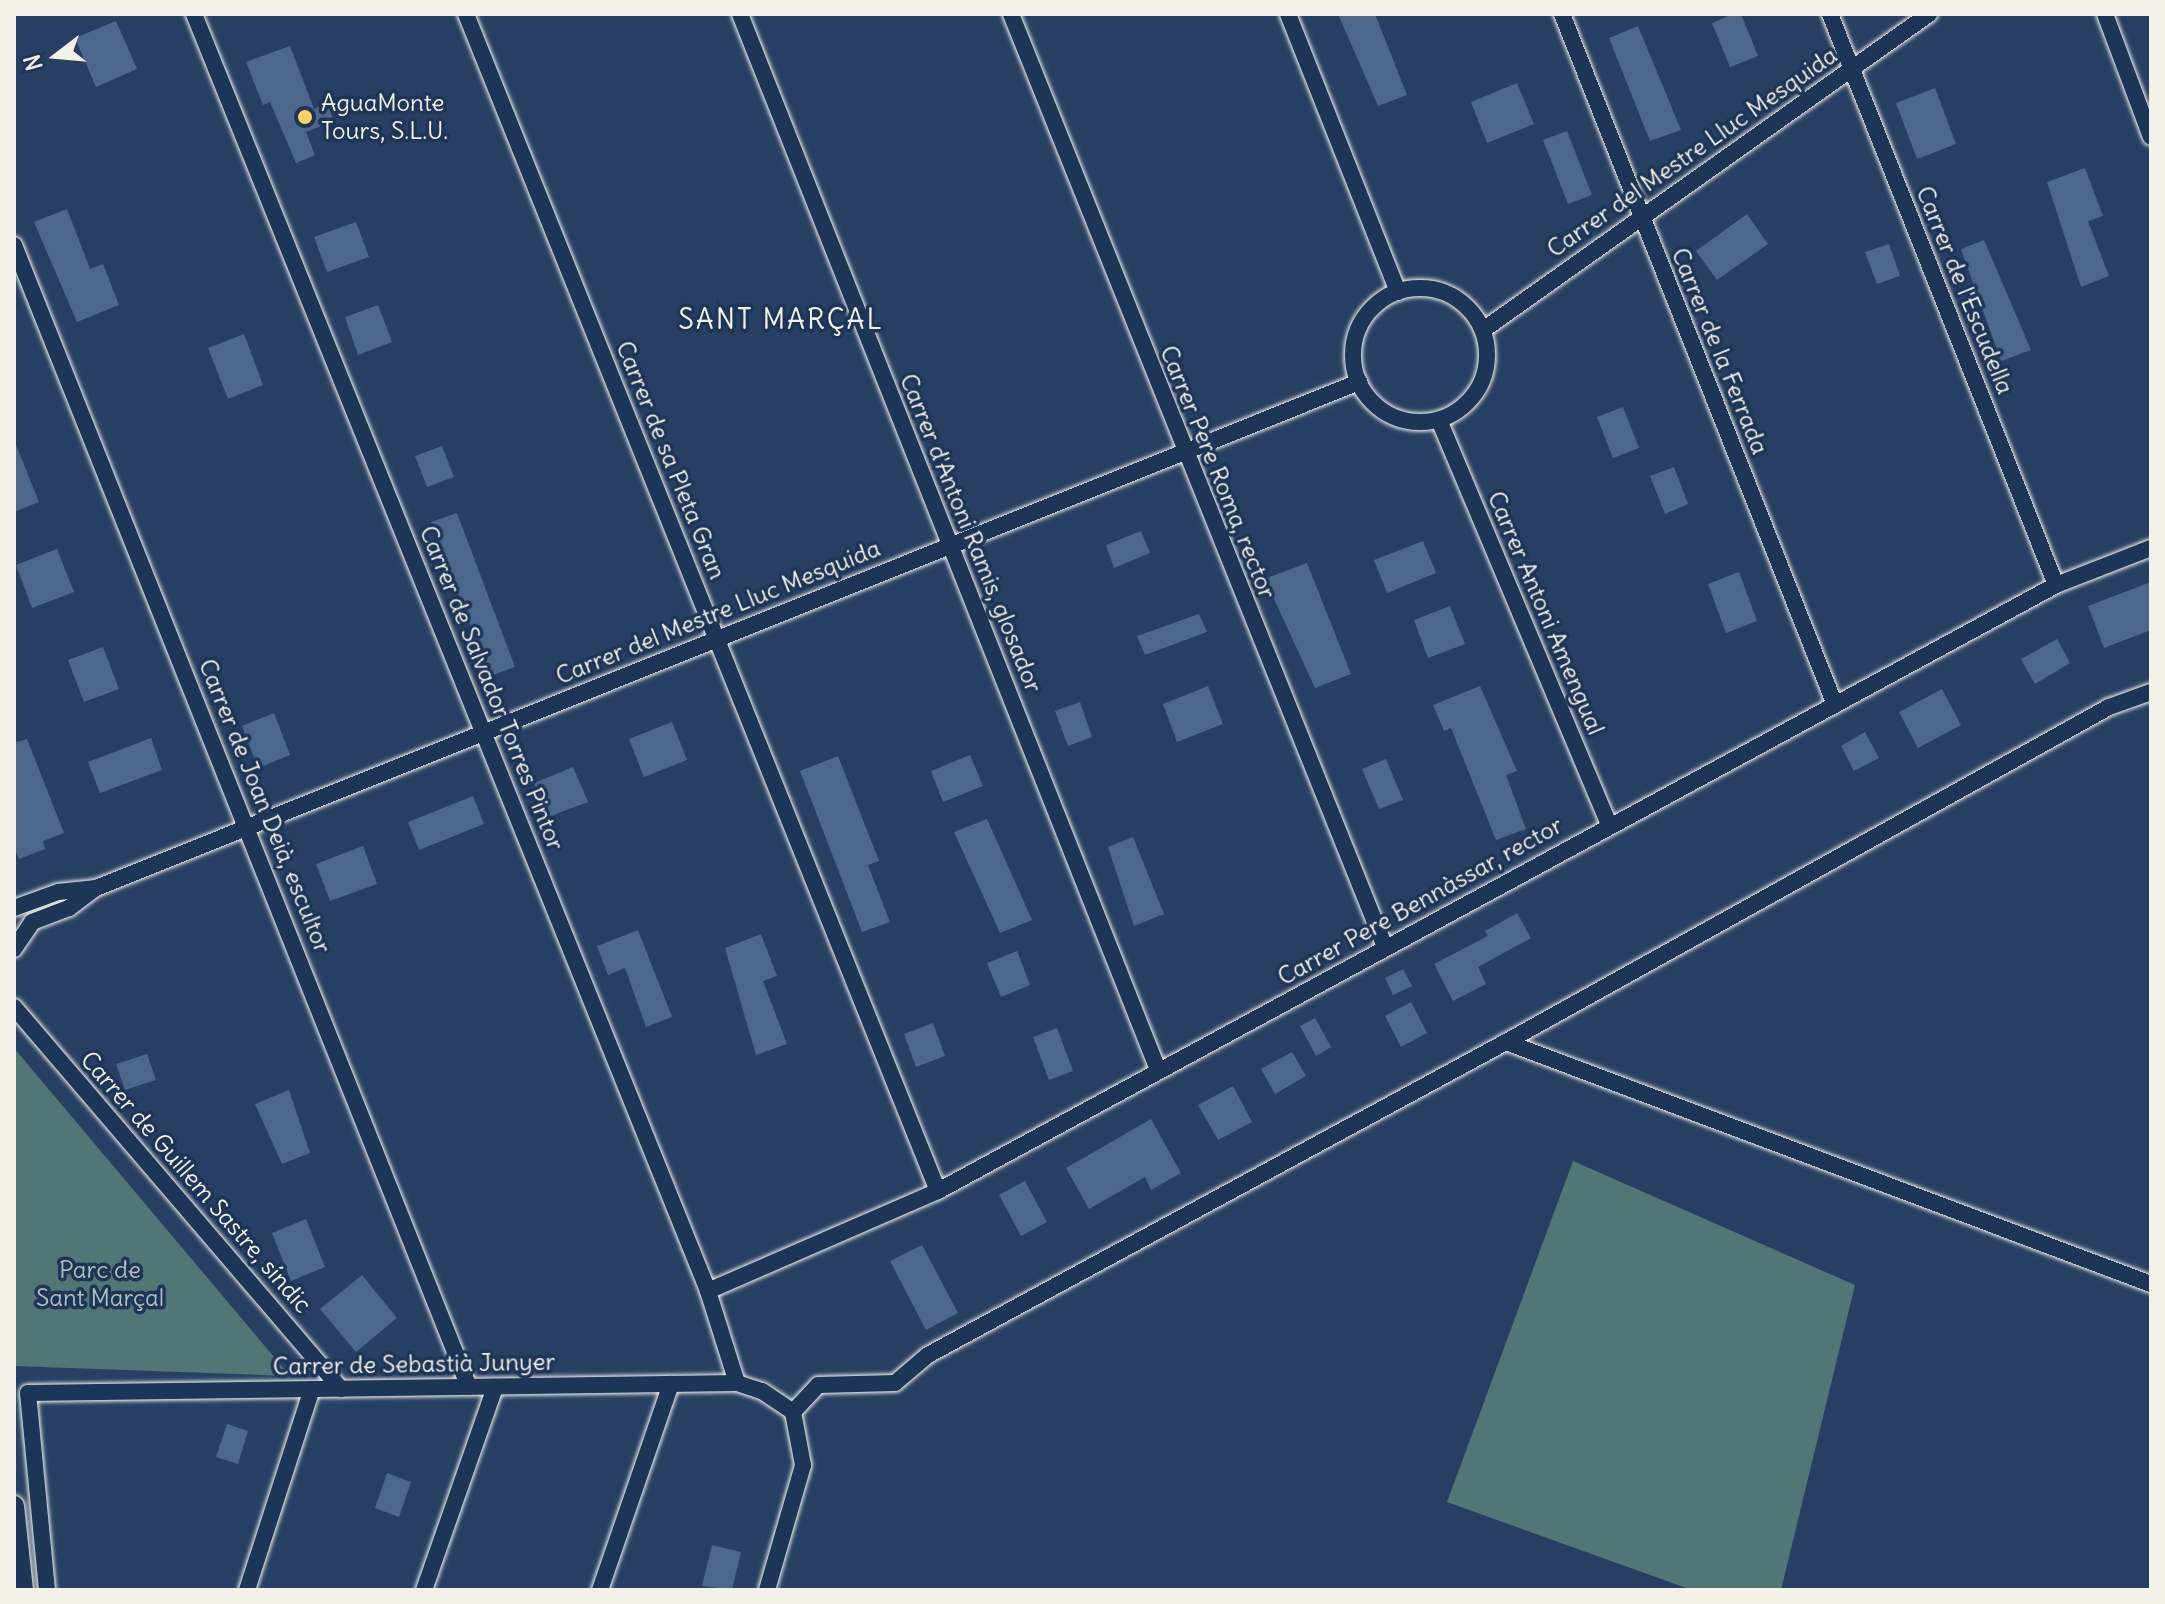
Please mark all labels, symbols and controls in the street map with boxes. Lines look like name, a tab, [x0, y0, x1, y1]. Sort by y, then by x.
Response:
north arrow	[16, 16, 96, 96]
street label: Carrer del Mestre Lluc Mesquida	[1541, 41, 1843, 263]
text: N	[17, 51, 48, 74]
place label: AguaMonte Tours, S.L.U.	[321, 89, 448, 145]
marker: AguaMonte Tours, S.L.U.	[296, 108, 314, 126]
street label: Carrer de l'Escudella	[1910, 182, 2020, 398]
street label: Carrer de la Ferrada	[1665, 244, 1775, 458]
district label: SANT MARÇAL	[678, 302, 884, 336]
street label: Carrer de sa Pleta Gran	[610, 337, 732, 583]
street label: Carrer Pere Roma, rector	[1154, 341, 1282, 603]
street label: Carrer d'Antoni Ramis, glosador	[894, 369, 1048, 697]
street label: Carrer Antoni Amengual	[1482, 487, 1610, 739]
street label: Carrer de Salvador Torres Pintor	[414, 521, 570, 855]
street label: Carrer del Mestre Lluc Mesquida	[552, 534, 884, 690]
street label: Carrer de Joan Deià, escultor	[193, 655, 337, 957]
street label: Carrer Pere Bennàssar, rector	[1273, 811, 1567, 991]
street label: Carrer de Guillem Sastre, síndic	[75, 1045, 317, 1319]
park label: Parc de Sant Marçal	[36, 1256, 164, 1312]
street label: Carrer de Sebastià Junyer	[272, 1347, 556, 1381]

